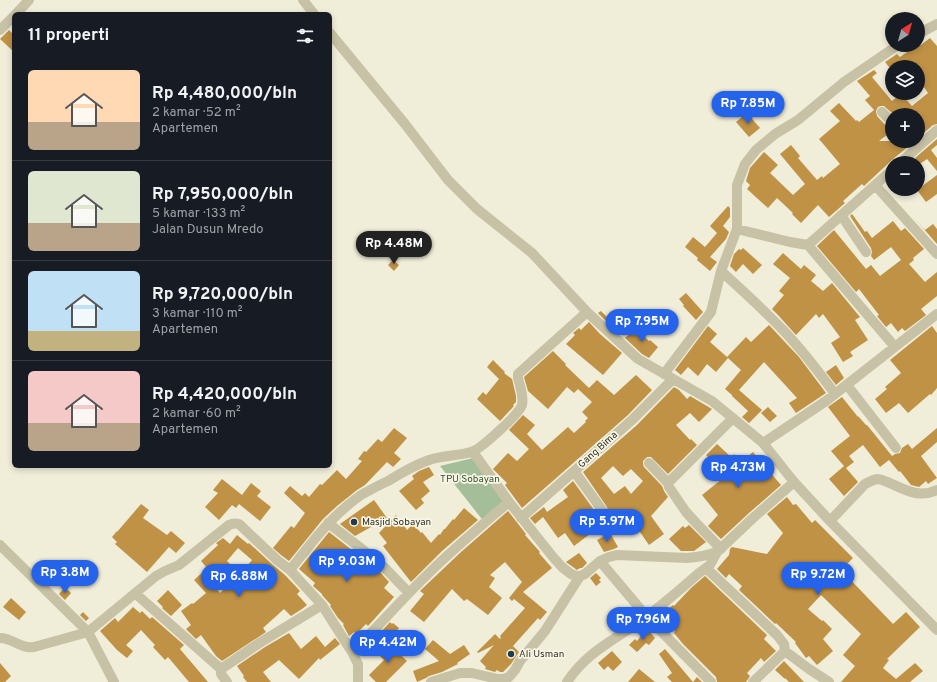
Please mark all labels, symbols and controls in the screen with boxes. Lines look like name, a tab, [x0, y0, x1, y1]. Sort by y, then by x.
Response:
north arrow	[885, 12, 925, 52]
map controls	[885, 12, 925, 196]
text: 11 properti	[28, 25, 109, 47]
icon: filters	[294, 25, 316, 47]
button: layers	[885, 60, 925, 100]
text: Rp 4,480,000/bln	[152, 83, 297, 105]
icon: home	[60, 86, 108, 134]
pin: Rp 7.85M	[707, 91, 789, 125]
text: Rp 7.85M	[721, 96, 775, 112]
text: 2 kamar · 52 m²	[152, 105, 241, 121]
button: +	[885, 108, 925, 148]
text: Apartemen	[152, 121, 218, 137]
button: −	[885, 156, 925, 196]
text: Rp 7,950,000/bln	[152, 184, 293, 206]
icon: home	[60, 187, 108, 235]
text: 5 kamar · 133 m²	[152, 206, 245, 222]
text: Jalan Dusun Mredo	[152, 222, 264, 238]
pin: Rp 4.48M	[353, 231, 435, 265]
text: Rp 4.48M	[365, 236, 423, 252]
text: Rp 9,720,000/bln	[152, 284, 293, 306]
icon: home	[60, 287, 108, 335]
text: 3 kamar · 110 m²	[152, 306, 243, 322]
pin: Rp 7.95M	[601, 309, 683, 343]
text: Rp 7.95M	[615, 314, 669, 330]
text: Apartemen	[152, 322, 218, 338]
text: Rp 4,420,000/bln	[152, 384, 297, 406]
icon: home	[60, 387, 108, 435]
text: 2 kamar · 60 m²	[152, 406, 241, 422]
text: Apartemen	[152, 422, 218, 438]
street label: Gang Bima	[575, 429, 621, 471]
pin: Rp 4.73M	[697, 455, 779, 489]
text: Rp 4.73M	[710, 460, 766, 476]
park label: TPU Sobayan	[440, 473, 500, 486]
pin: Rp 5.97M	[566, 509, 648, 543]
text: Rp 5.97M	[579, 514, 635, 530]
place label: Masjid Sobayan	[362, 516, 431, 529]
marker: Masjid Sobayan	[349, 517, 359, 527]
pin: Rp 9.03M	[306, 549, 388, 583]
text: Rp 9.03M	[318, 554, 376, 570]
pin: Rp 3.8M	[28, 560, 102, 594]
pin: Rp 9.72M	[777, 562, 859, 596]
pin: Rp 6.88M	[198, 564, 280, 598]
text: Rp 3.8M	[40, 565, 90, 581]
text: Rp 9.72M	[790, 567, 846, 583]
text: Rp 6.88M	[210, 569, 268, 585]
pin: Rp 7.96M	[602, 607, 684, 641]
text: Rp 7.96M	[616, 612, 670, 628]
pin: Rp 4.42M	[347, 630, 429, 664]
text: Rp 4.42M	[359, 635, 417, 651]
place label: Ali Usman	[519, 648, 564, 661]
marker: Ali Usman	[506, 649, 516, 659]

